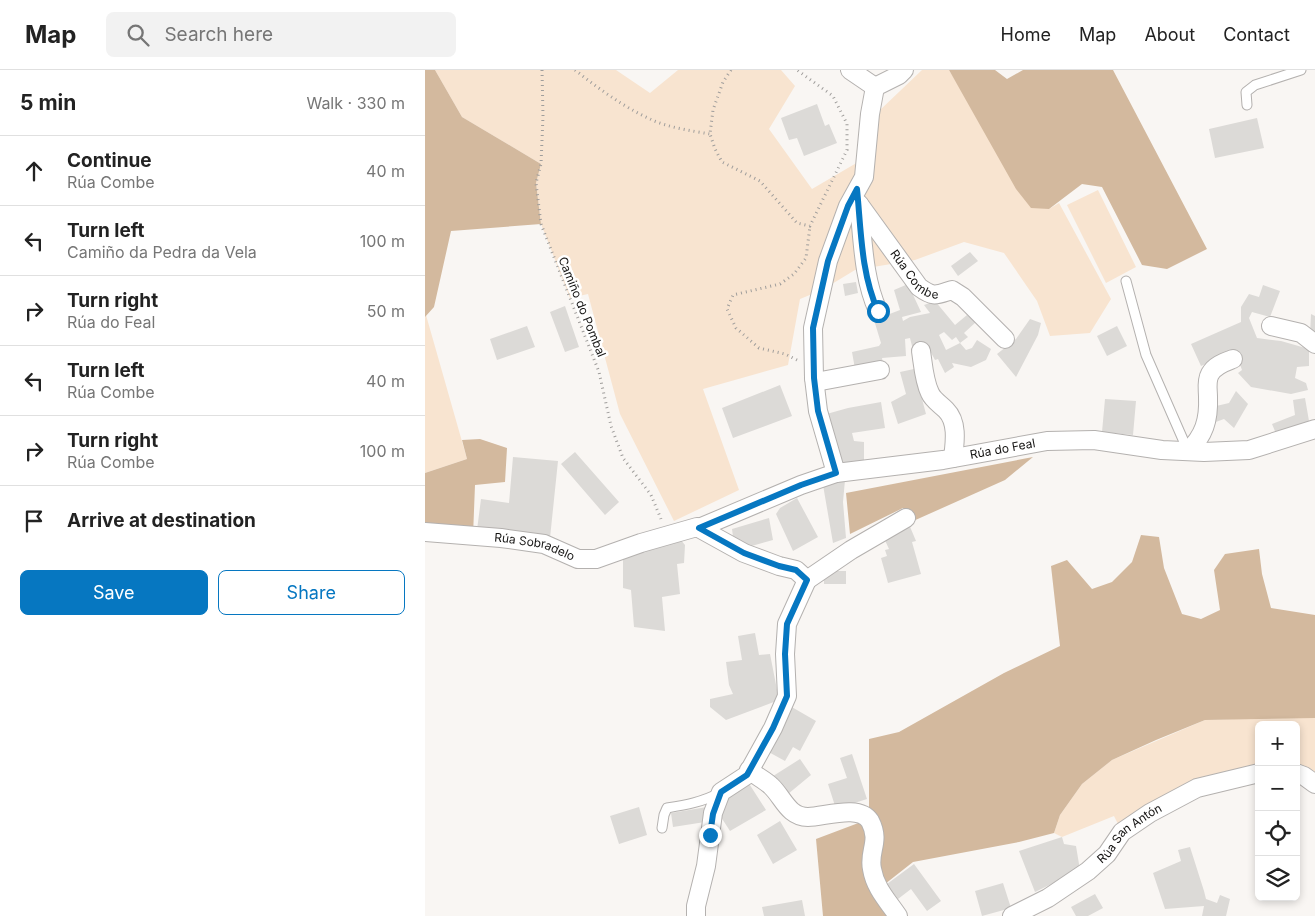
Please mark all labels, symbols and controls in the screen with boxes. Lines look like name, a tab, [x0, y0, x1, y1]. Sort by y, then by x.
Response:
search box	[106, 12, 456, 57]
text: Map	[25, 20, 76, 49]
icon: search	[124, 21, 152, 49]
text: Search here	[164, 23, 273, 46]
text: Home	[1001, 24, 1051, 45]
text: Map	[1079, 24, 1116, 45]
text: About	[1144, 24, 1195, 45]
text: Contact	[1223, 24, 1290, 45]
text: 5 min	[20, 90, 76, 115]
text: Walk · 330 m	[306, 93, 405, 113]
text: Continue	[67, 149, 152, 172]
icon: ahead	[20, 157, 48, 185]
text: 40 m	[366, 161, 405, 181]
text: Rúa Combe	[67, 172, 155, 192]
text: Turn left	[67, 219, 145, 242]
icon: left	[20, 227, 48, 255]
text: 100 m	[360, 231, 405, 251]
text: Camiño da Pedra da Vela	[67, 242, 257, 262]
street label: Rúa Combe	[887, 246, 939, 302]
street label: Camiño do Pombal	[555, 254, 609, 359]
text: Turn right	[67, 289, 158, 312]
icon: right	[20, 297, 48, 325]
route start	[867, 300, 890, 323]
text: 50 m	[367, 301, 405, 321]
text: Rúa do Feal	[67, 312, 155, 332]
text: Turn left	[67, 359, 145, 382]
icon: left	[20, 367, 48, 395]
text: 40 m	[366, 371, 405, 391]
text: Rúa Combe	[67, 382, 155, 402]
text: Turn right	[67, 429, 158, 452]
street label: Rúa do Feal	[968, 435, 1036, 462]
icon: right	[20, 437, 48, 465]
text: 100 m	[360, 441, 405, 461]
text: Rúa Combe	[67, 452, 155, 472]
icon: arrive	[20, 507, 48, 535]
text: Arrive at destination	[67, 509, 256, 532]
street label: Rúa Sobradelo	[494, 529, 577, 564]
button: Save	[20, 570, 208, 615]
button: Share	[218, 570, 405, 615]
map controls	[1255, 721, 1300, 901]
button: +	[1255, 721, 1300, 766]
button: −	[1255, 766, 1300, 811]
street label: Rúa San Antón	[1094, 800, 1164, 866]
button: locate	[1255, 811, 1300, 856]
route end	[699, 824, 722, 847]
button: layers	[1255, 856, 1300, 901]

